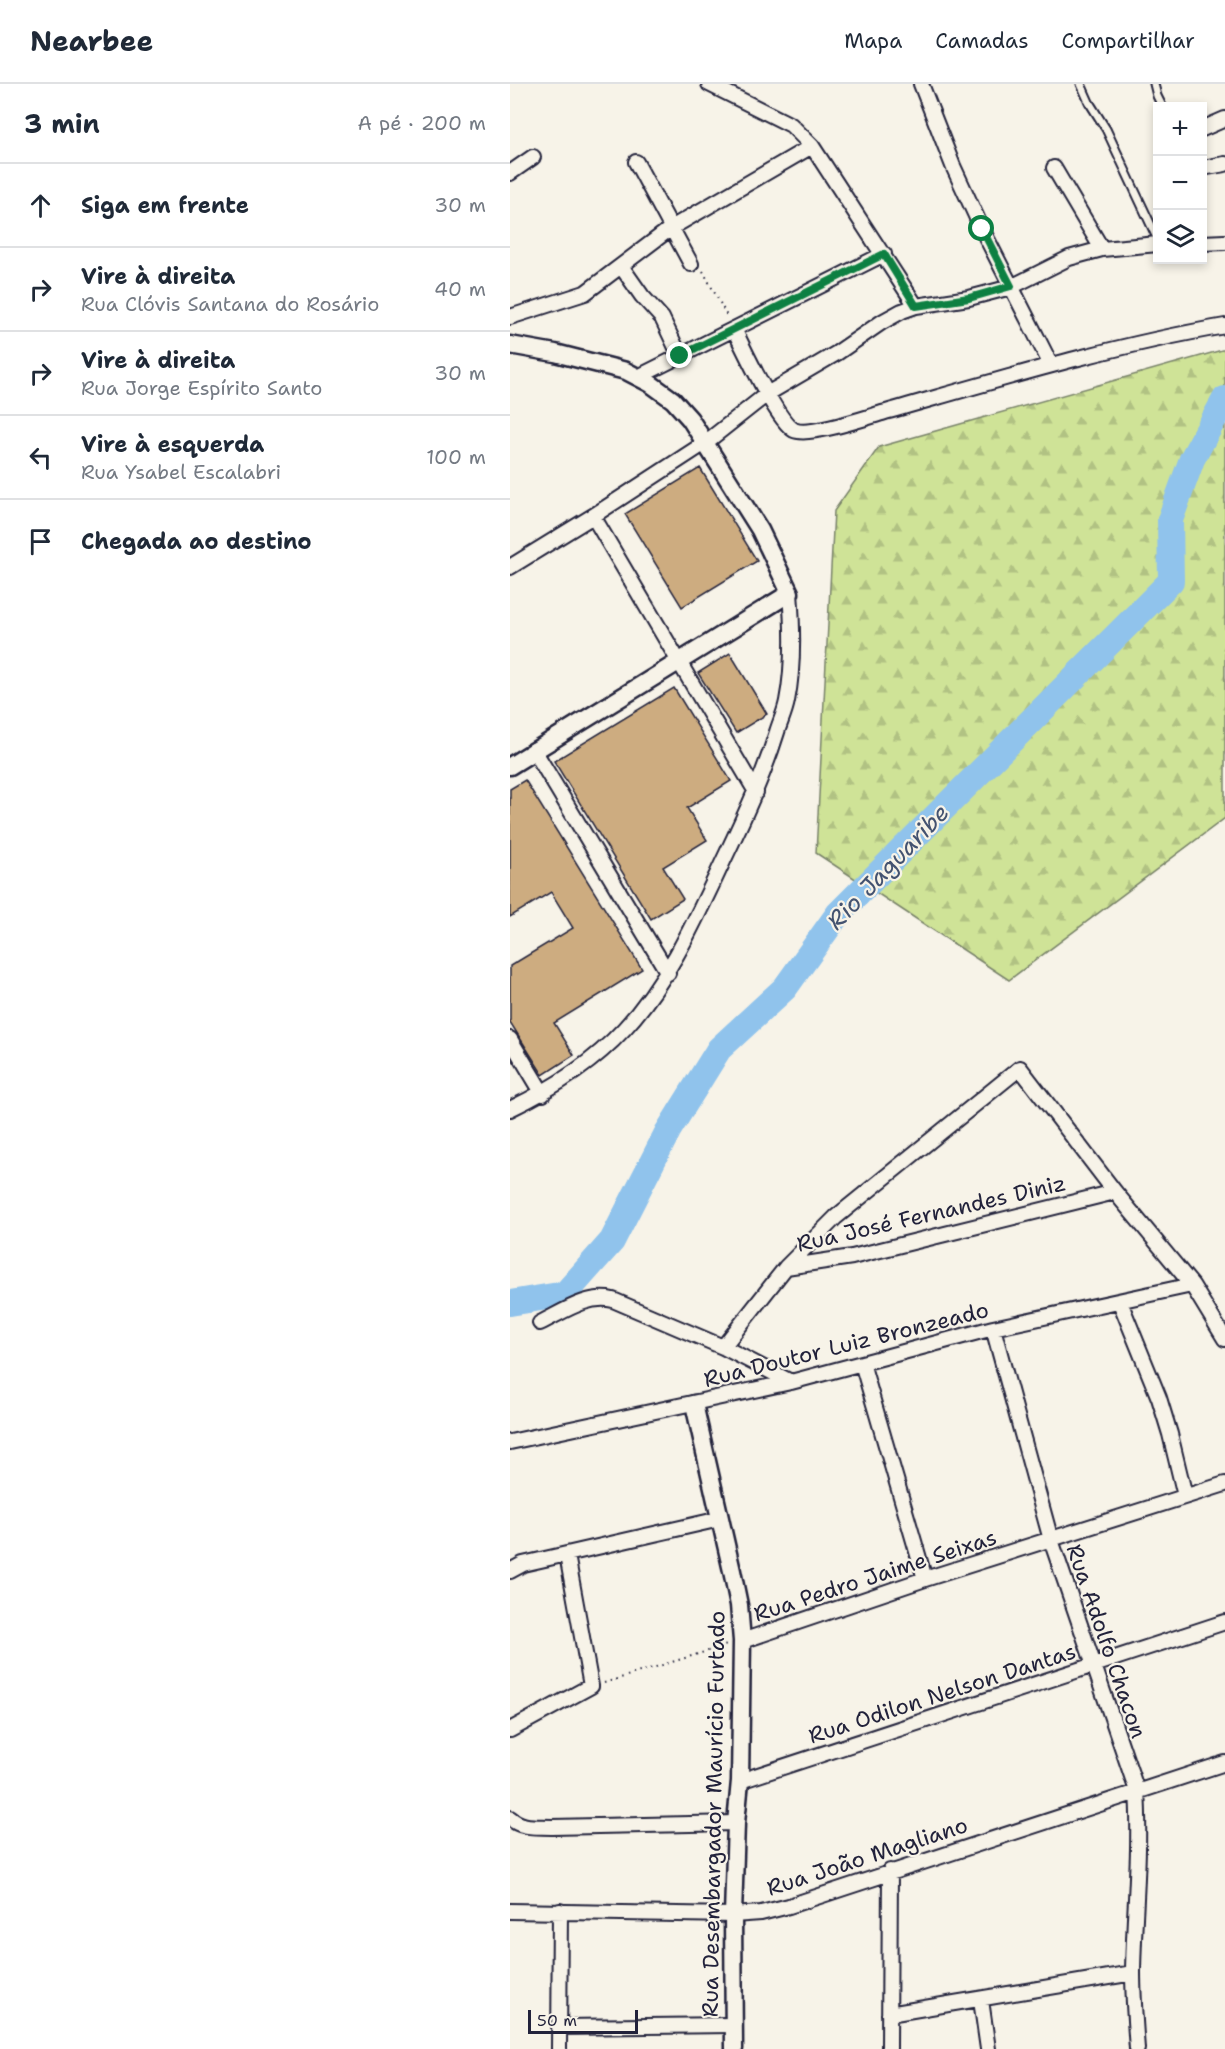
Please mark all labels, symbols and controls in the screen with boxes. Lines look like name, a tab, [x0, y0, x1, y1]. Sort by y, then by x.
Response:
text: Nearbee	[30, 22, 153, 60]
text: Mapa	[844, 27, 902, 55]
text: Camadas	[935, 27, 1029, 55]
text: Compartilhar	[1062, 27, 1195, 55]
map controls	[1153, 102, 1207, 264]
button: +	[1153, 102, 1207, 156]
text: 3 min	[24, 106, 100, 141]
text: A pé · 200 m	[358, 110, 486, 136]
button: −	[1153, 156, 1207, 210]
icon: ahead	[24, 189, 57, 222]
text: Siga em frente	[81, 191, 249, 220]
text: 30 m	[434, 192, 486, 218]
button: layers	[1153, 210, 1207, 264]
route start	[968, 215, 994, 241]
text: Vire à direita	[81, 262, 235, 291]
icon: right	[24, 273, 57, 306]
text: 40 m	[434, 276, 486, 302]
text: Rua Clóvis Santana do Rosário	[81, 291, 379, 317]
route end	[666, 342, 692, 368]
text: Vire à direita	[81, 346, 235, 375]
icon: right	[24, 357, 57, 390]
text: 30 m	[434, 360, 486, 386]
text: Rua Jorge Espírito Santo	[81, 375, 322, 401]
text: Vire à esquerda	[81, 430, 264, 459]
icon: left	[24, 441, 57, 474]
text: 100 m	[426, 444, 486, 470]
text: Rua Ysabel Escalabri	[81, 459, 281, 485]
icon: arrive	[24, 525, 57, 558]
text: Chegada ao destino	[81, 527, 312, 556]
water label: Rio Jaguaribe	[820, 797, 956, 937]
street label: Rua José Fernandes Diniz	[794, 1168, 1069, 1259]
street label: Rua Doutor Luiz Bronzeado	[701, 1295, 992, 1394]
street label: Rua Pedro Jaime Seixas	[750, 1522, 1000, 1628]
street label: Rua Adolfo Chacon	[1060, 1540, 1153, 1742]
street label: Rua Desembargador Maurício Furtado	[695, 1610, 732, 2018]
street label: Rua Odilon Nelson Dantas	[805, 1636, 1080, 1750]
street label: Rua João Magliano	[763, 1810, 971, 1903]
scale bar	[528, 2007, 638, 2034]
text: 50 m	[537, 2010, 577, 2031]

